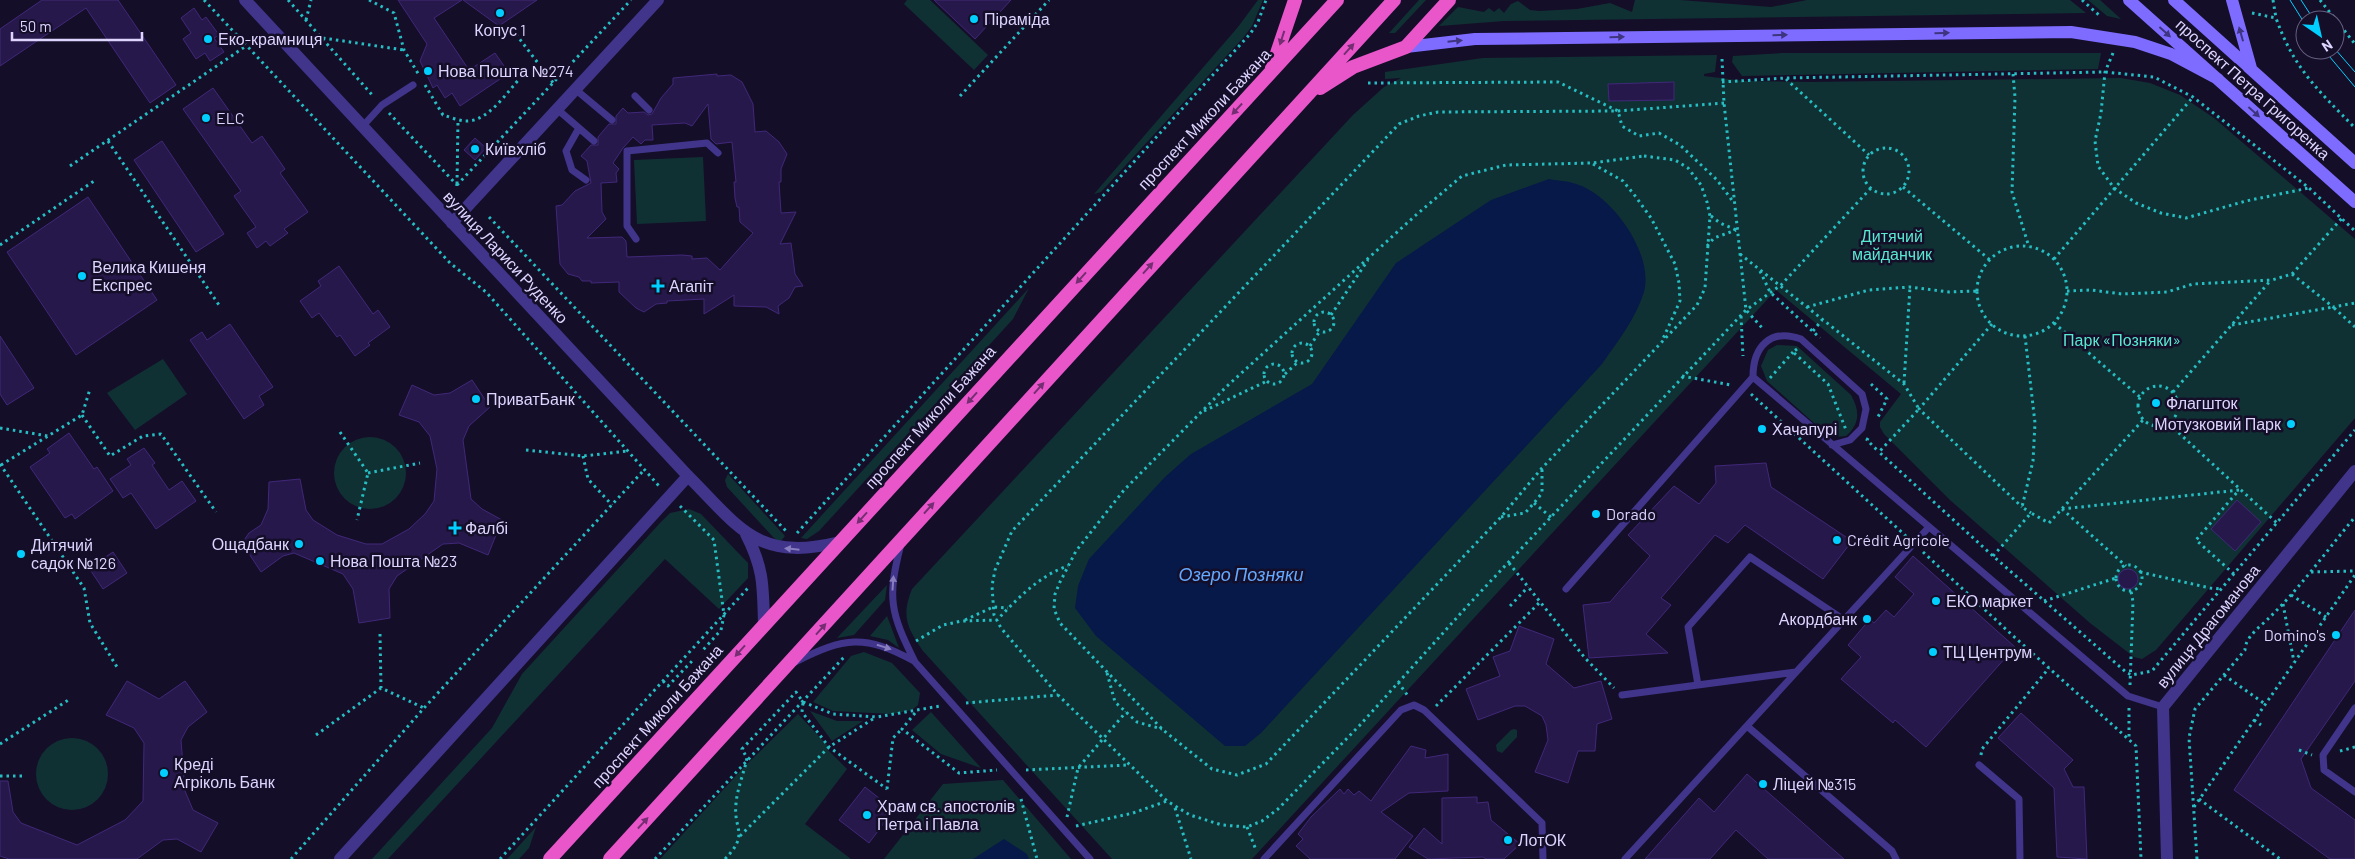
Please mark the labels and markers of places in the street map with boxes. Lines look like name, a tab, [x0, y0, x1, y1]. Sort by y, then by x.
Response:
marker: Копус 1	[494, 7, 506, 19]
place label: Піраміда	[984, 9, 1050, 28]
marker: Піраміда	[968, 13, 980, 25]
place label: Копус 1	[474, 20, 526, 39]
place label: Еко-крамниця	[218, 29, 322, 48]
marker: Еко-крамниця	[202, 33, 214, 45]
place label: Нова Пошта №274	[438, 61, 573, 80]
marker: Нова Пошта №274	[422, 65, 434, 77]
place label: ELC	[216, 108, 244, 127]
marker: ELC	[200, 112, 212, 124]
place label: Київхліб	[485, 139, 546, 158]
marker: Київхліб	[469, 143, 481, 155]
place label: Велика Кишеня Експрес	[92, 257, 206, 294]
marker: Велика Кишеня Експрес	[76, 270, 88, 282]
place label: Агапіт	[669, 276, 714, 295]
marker: Агапіт	[651, 279, 665, 293]
place label: ПриватБанк	[486, 389, 576, 408]
marker: ПриватБанк	[470, 393, 482, 405]
place label: Флагшток	[2166, 393, 2239, 412]
marker: Флагшток	[2150, 397, 2162, 409]
place label: Мотузковий Парк	[2154, 414, 2282, 433]
marker: Мотузковий Парк	[2285, 418, 2297, 430]
place label: Хачапурі	[1772, 419, 1837, 438]
marker: Хачапурі	[1756, 423, 1768, 435]
place label: Dorado	[1606, 504, 1656, 523]
marker: Dorado	[1590, 508, 1602, 520]
place label: Фалбі	[465, 518, 508, 537]
marker: Фалбі	[449, 522, 461, 534]
place label: Crédit Agricole	[1847, 530, 1950, 549]
place label: Ощадбанк	[212, 534, 290, 553]
marker: Crédit Agricole	[1831, 534, 1843, 546]
place label: Дитячий садок №126	[31, 535, 116, 572]
marker: Ощадбанк	[293, 538, 305, 550]
marker: Дитячий садок №126	[15, 548, 27, 560]
place label: Нова Пошта №23	[330, 551, 457, 570]
marker: Нова Пошта №23	[314, 555, 326, 567]
place label: ЕКО маркет	[1946, 591, 2034, 610]
marker: ЕКО маркет	[1930, 595, 1942, 607]
place label: Акордбанк	[1779, 609, 1858, 628]
marker: Акордбанк	[1861, 613, 1873, 625]
place label: Domino's	[2264, 625, 2326, 644]
marker: Domino's	[2330, 629, 2342, 641]
place label: ТЦ Центрум	[1943, 642, 2032, 661]
marker: ТЦ Центрум	[1927, 646, 1939, 658]
place label: Креді Агріколь Банк	[174, 754, 276, 791]
marker: Креді Агріколь Банк	[158, 767, 170, 779]
place label: Ліцей №315	[1773, 774, 1856, 793]
marker: Ліцей №315	[1757, 778, 1769, 790]
place label: Храм св. апостолів Петра і Павла	[877, 796, 1015, 833]
marker: Храм св. апостолів Петра і Павла	[861, 809, 873, 821]
place label: ЛотОК	[1518, 830, 1567, 849]
marker: ЛотОК	[1502, 834, 1514, 846]

